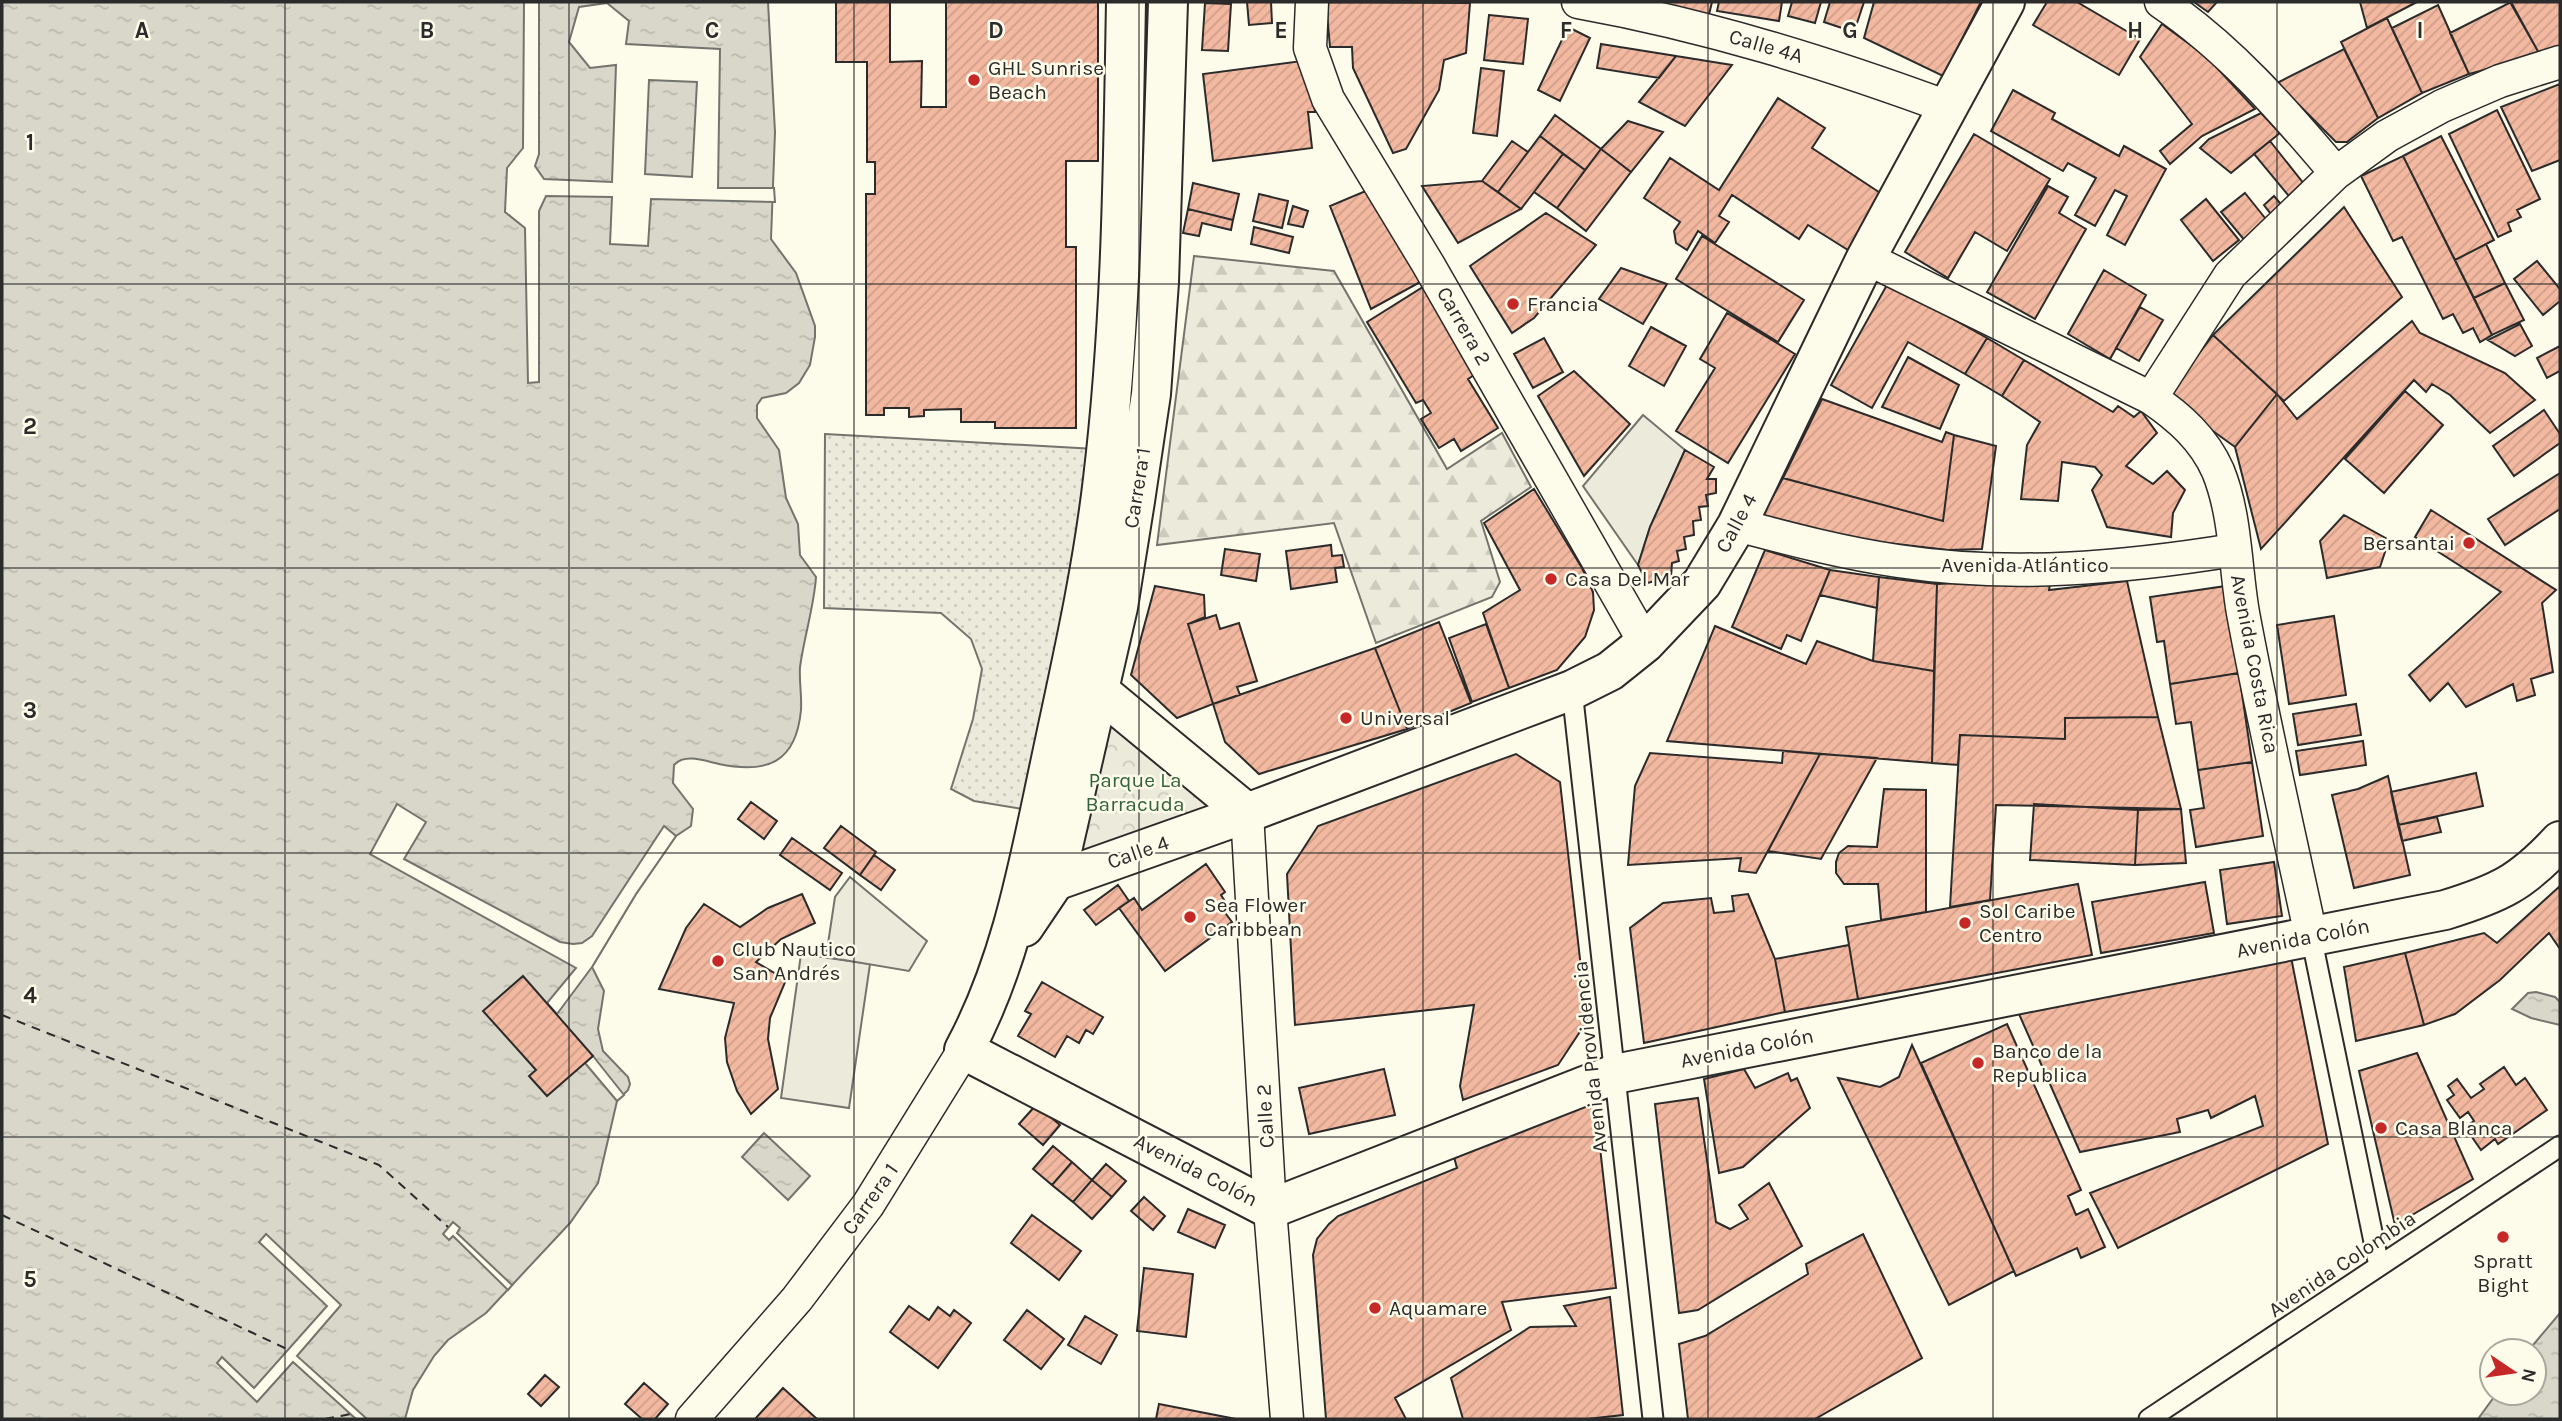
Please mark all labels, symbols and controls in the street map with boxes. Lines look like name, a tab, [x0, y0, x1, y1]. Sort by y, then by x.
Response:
text: A	[135, 17, 149, 44]
text: B	[420, 17, 434, 44]
text: C	[705, 17, 719, 44]
text: D	[988, 17, 1004, 44]
text: E	[1274, 17, 1288, 44]
text: F	[1560, 17, 1572, 44]
text: G	[1842, 17, 1858, 44]
text: H	[2127, 17, 2143, 44]
text: I	[2416, 17, 2424, 44]
street label: Calle 4A	[1726, 24, 1806, 68]
place label: GHL Sunrise Beach	[988, 56, 1104, 104]
marker: GHL Sunrise Beach	[966, 72, 982, 88]
text: 1	[26, 129, 34, 156]
street label: Carrera 2	[1432, 282, 1496, 370]
place label: Francia	[1527, 292, 1598, 316]
marker: Francia	[1505, 296, 1521, 312]
text: 2	[23, 413, 37, 440]
street label: Carrera 1	[1119, 446, 1155, 530]
street label: Calle 4	[1710, 489, 1762, 557]
place label: Bersantai	[2363, 531, 2455, 555]
marker: Bersantai	[2461, 535, 2477, 551]
street label: Avenida Atlántico	[1941, 553, 2109, 577]
place label: Casa Del Mar	[1565, 567, 1690, 591]
marker: Casa Del Mar	[1543, 571, 1559, 587]
street label: Avenida Costa Rica	[2226, 572, 2284, 756]
text: 3	[23, 697, 37, 724]
place label: Universal	[1360, 706, 1450, 730]
marker: Universal	[1338, 710, 1354, 726]
park label: Parque La Barracuda	[1086, 768, 1184, 816]
street label: Calle 4	[1104, 830, 1172, 874]
place label: Sea Flower Caribbean	[1204, 893, 1306, 941]
place label: Sol Caribe Centro	[1979, 899, 2076, 947]
marker: Sea Flower Caribbean	[1182, 909, 1198, 925]
street label: Avenida Colón	[2234, 913, 2372, 963]
marker: Sol Caribe Centro	[1957, 915, 1973, 931]
place label: Club Nautico San Andrés	[732, 937, 856, 985]
marker: Club Nautico San Andrés	[710, 953, 726, 969]
street label: Avenida Providencia	[1568, 960, 1612, 1154]
text: 4	[23, 982, 37, 1009]
street label: Avenida Colón	[1678, 1023, 1816, 1073]
place label: Banco de la Republica	[1992, 1039, 2102, 1087]
marker: Banco de la Republica	[1970, 1055, 1986, 1071]
street label: Calle 2	[1251, 1083, 1279, 1149]
place label: Casa Blanca	[2395, 1116, 2513, 1140]
marker: Casa Blanca	[2373, 1120, 2389, 1136]
street label: Avenida Colón	[1130, 1129, 1262, 1211]
street label: Carrera 1	[837, 1159, 903, 1239]
street label: Avenida Colombia	[2264, 1206, 2420, 1322]
marker: Spratt Bight	[2495, 1229, 2511, 1245]
place label: Spratt Bight	[2473, 1249, 2533, 1297]
text: 5	[23, 1266, 37, 1293]
place label: Aquamare	[1389, 1296, 1487, 1320]
marker: Aquamare	[1367, 1300, 1383, 1316]
north arrow	[2478, 1337, 2548, 1407]
text: N	[2516, 1366, 2541, 1385]

